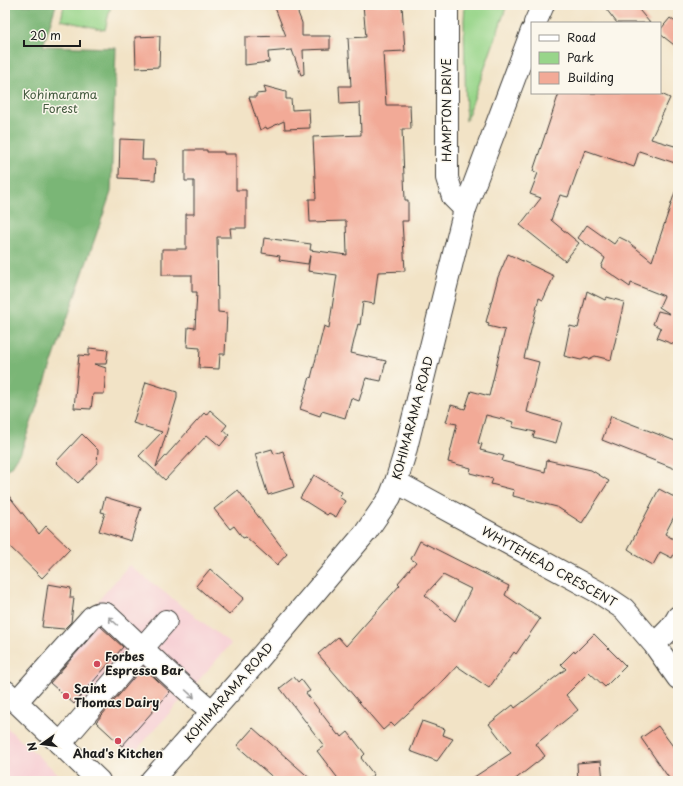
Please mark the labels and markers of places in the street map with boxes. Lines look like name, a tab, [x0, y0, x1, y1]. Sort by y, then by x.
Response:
place label: Forbes Espresso Bar	[105, 647, 184, 679]
marker: Forbes Espresso Bar	[92, 659, 102, 669]
place label: Saint Thomas Dairy	[74, 679, 159, 711]
marker: Saint Thomas Dairy	[61, 691, 71, 701]
marker: Ahad's Kitchen	[113, 736, 123, 746]
place label: Ahad's Kitchen	[73, 744, 163, 762]

